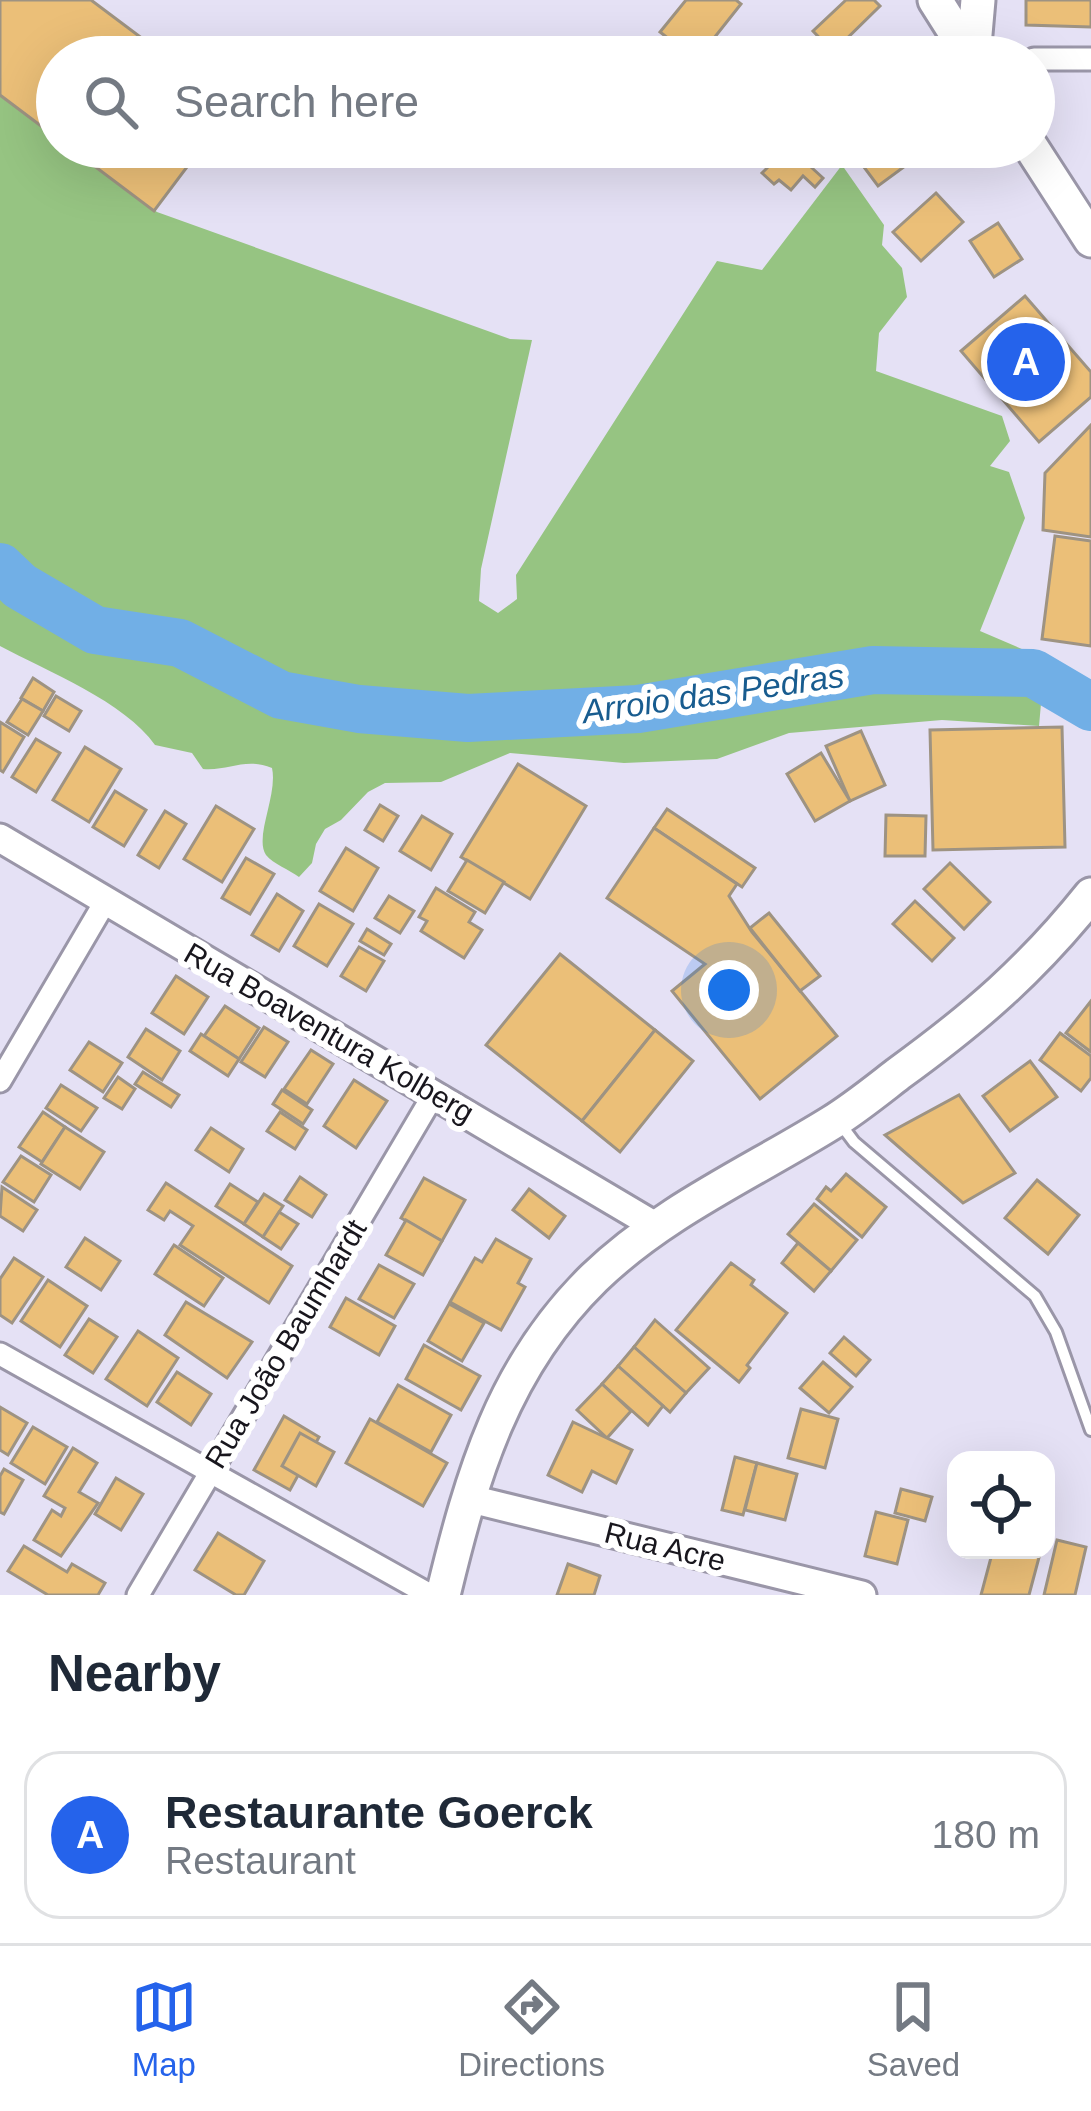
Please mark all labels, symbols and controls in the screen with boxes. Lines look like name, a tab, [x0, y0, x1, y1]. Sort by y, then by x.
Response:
search box	[36, 36, 1055, 168]
icon: search	[78, 69, 144, 135]
text: Search here	[174, 76, 419, 127]
pin: A	[987, 317, 1065, 407]
water label: Arroio das Pedras	[578, 657, 846, 730]
street label: Rua Boaventura Kolberg	[179, 936, 480, 1129]
your location	[699, 960, 759, 1020]
street label: Rua João Baumhardt	[198, 1213, 373, 1474]
map controls	[947, 1451, 1055, 1559]
button: locate	[947, 1451, 1055, 1559]
street label: Rua Acre	[601, 1516, 729, 1577]
text: Nearby	[48, 1645, 221, 1702]
text: Restaurante Goerck	[165, 1787, 593, 1838]
text: A	[76, 1813, 104, 1856]
text: 180 m	[932, 1813, 1040, 1856]
text: Restaurant	[165, 1839, 356, 1882]
tab: Map	[131, 1974, 197, 2084]
tab: Directions	[458, 1974, 605, 2084]
tab: Saved	[867, 1974, 960, 2084]

